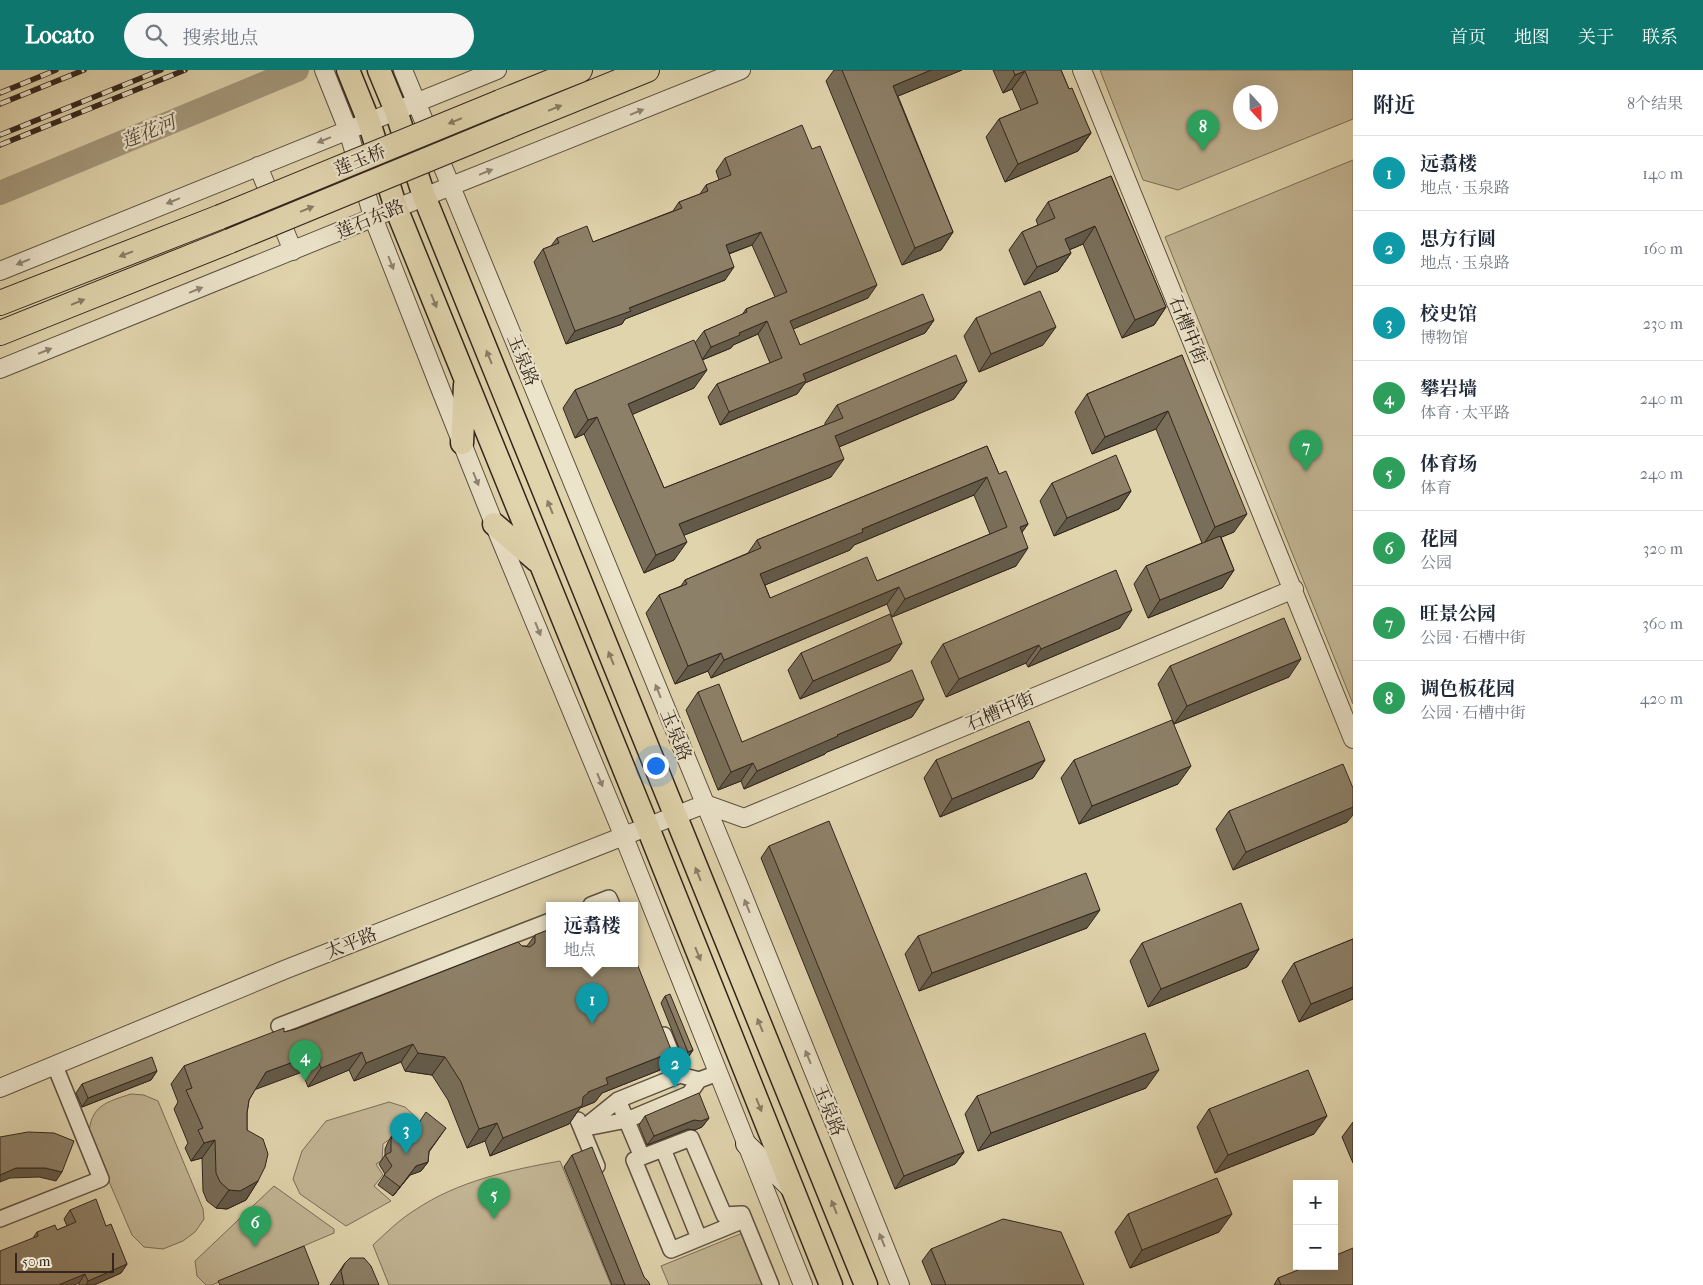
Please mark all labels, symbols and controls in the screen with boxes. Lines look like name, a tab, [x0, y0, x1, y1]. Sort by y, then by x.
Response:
search box	[124, 13, 474, 58]
text: Locato	[25, 21, 94, 49]
icon: search	[142, 21, 170, 49]
text: 搜索地点	[182, 27, 258, 49]
text: 首页	[1450, 27, 1486, 48]
text: 地图	[1514, 27, 1550, 48]
text: 关于	[1578, 27, 1614, 48]
text: 联系	[1642, 27, 1678, 48]
north arrow	[1233, 85, 1278, 130]
text: 附近	[1373, 93, 1415, 117]
text: 8个结果	[1627, 94, 1683, 113]
one-way arrow	[547, 103, 562, 111]
one-way arrow	[629, 107, 644, 115]
water label: 莲花河	[118, 110, 182, 153]
pin: 8	[1187, 110, 1219, 151]
one-way arrow	[447, 117, 462, 125]
one-way arrow	[316, 136, 331, 144]
street label: 莲玉桥	[331, 141, 389, 180]
text: 远翥楼	[1420, 153, 1477, 175]
text: 1	[1386, 164, 1392, 183]
text: 140 m	[1642, 164, 1683, 183]
one-way arrow	[478, 168, 493, 175]
text: 地点 · 玉泉路	[1420, 178, 1510, 197]
street label: 莲石东路	[333, 196, 407, 243]
one-way arrow	[166, 197, 180, 205]
one-way arrow	[300, 205, 315, 213]
text: 思方行圆	[1420, 228, 1496, 250]
text: 2	[1385, 239, 1393, 258]
text: 160 m	[1643, 239, 1683, 258]
one-way arrow	[119, 250, 133, 258]
text: 地点 · 玉泉路	[1420, 253, 1510, 272]
one-way arrow	[388, 255, 395, 270]
one-way arrow	[16, 258, 30, 266]
one-way arrow	[189, 286, 204, 294]
street label: 石槽中街	[1164, 293, 1211, 367]
one-way arrow	[431, 294, 439, 309]
one-way arrow	[71, 298, 86, 306]
text: 校史馆	[1420, 303, 1477, 325]
text: 3	[1386, 314, 1392, 333]
text: 230 m	[1643, 314, 1683, 333]
text: 博物馆	[1420, 328, 1468, 347]
street label: 玉泉路	[503, 331, 542, 389]
one-way arrow	[38, 346, 52, 354]
one-way arrow	[485, 349, 493, 364]
text: 攀岩墙	[1420, 378, 1477, 400]
text: 4	[1384, 389, 1394, 408]
text: 240 m	[1640, 389, 1683, 408]
text: 体育 · 太平路	[1420, 403, 1510, 422]
pin: 7	[1290, 430, 1322, 471]
text: 体育场	[1420, 453, 1477, 475]
text: 5	[1386, 464, 1392, 483]
text: 240 m	[1640, 464, 1683, 483]
one-way arrow	[472, 472, 480, 487]
text: 体育	[1420, 478, 1452, 497]
one-way arrow	[546, 499, 554, 514]
text: 花园	[1420, 528, 1458, 550]
text: 6	[1385, 539, 1393, 558]
text: 320 m	[1643, 539, 1683, 558]
text: 公园	[1420, 553, 1452, 572]
text: 旺景公园	[1420, 603, 1496, 625]
text: 7	[1385, 614, 1393, 633]
text: 360 m	[1642, 614, 1683, 633]
one-way arrow	[534, 622, 542, 636]
text: 公园 · 石槽中街	[1420, 628, 1526, 647]
one-way arrow	[607, 650, 615, 665]
text: 调色板花园	[1420, 678, 1515, 700]
one-way arrow	[654, 684, 662, 698]
street label: 石槽中街	[963, 688, 1037, 735]
text: 8	[1385, 689, 1393, 708]
text: 420 m	[1640, 689, 1683, 708]
text: 公园 · 石槽中街	[1420, 703, 1526, 722]
street label: 玉泉路	[656, 706, 695, 764]
your location	[643, 753, 669, 779]
one-way arrow	[596, 772, 604, 787]
one-way arrow	[694, 867, 702, 881]
one-way arrow	[742, 899, 750, 913]
popup	[546, 902, 638, 967]
text: 远翥楼	[563, 915, 621, 937]
street label: 太平路	[322, 924, 380, 963]
text: 地点	[563, 940, 596, 959]
one-way arrow	[694, 947, 702, 962]
pin: 1	[576, 983, 608, 1024]
one-way arrow	[755, 1017, 763, 1032]
pin: 4	[289, 1040, 321, 1081]
pin: 2	[659, 1047, 691, 1088]
one-way arrow	[804, 1049, 812, 1064]
street label: 玉泉路	[809, 1081, 848, 1139]
one-way arrow	[755, 1098, 763, 1112]
pin: 3	[390, 1113, 422, 1154]
pin: 5	[478, 1178, 510, 1219]
map controls	[1293, 1180, 1338, 1270]
button: +	[1293, 1180, 1338, 1225]
one-way arrow	[830, 1200, 838, 1215]
pin: 6	[239, 1206, 271, 1247]
button: −	[1293, 1225, 1338, 1270]
one-way arrow	[878, 1232, 886, 1247]
scale bar	[15, 1250, 114, 1273]
text: 50 m	[22, 1253, 50, 1270]

